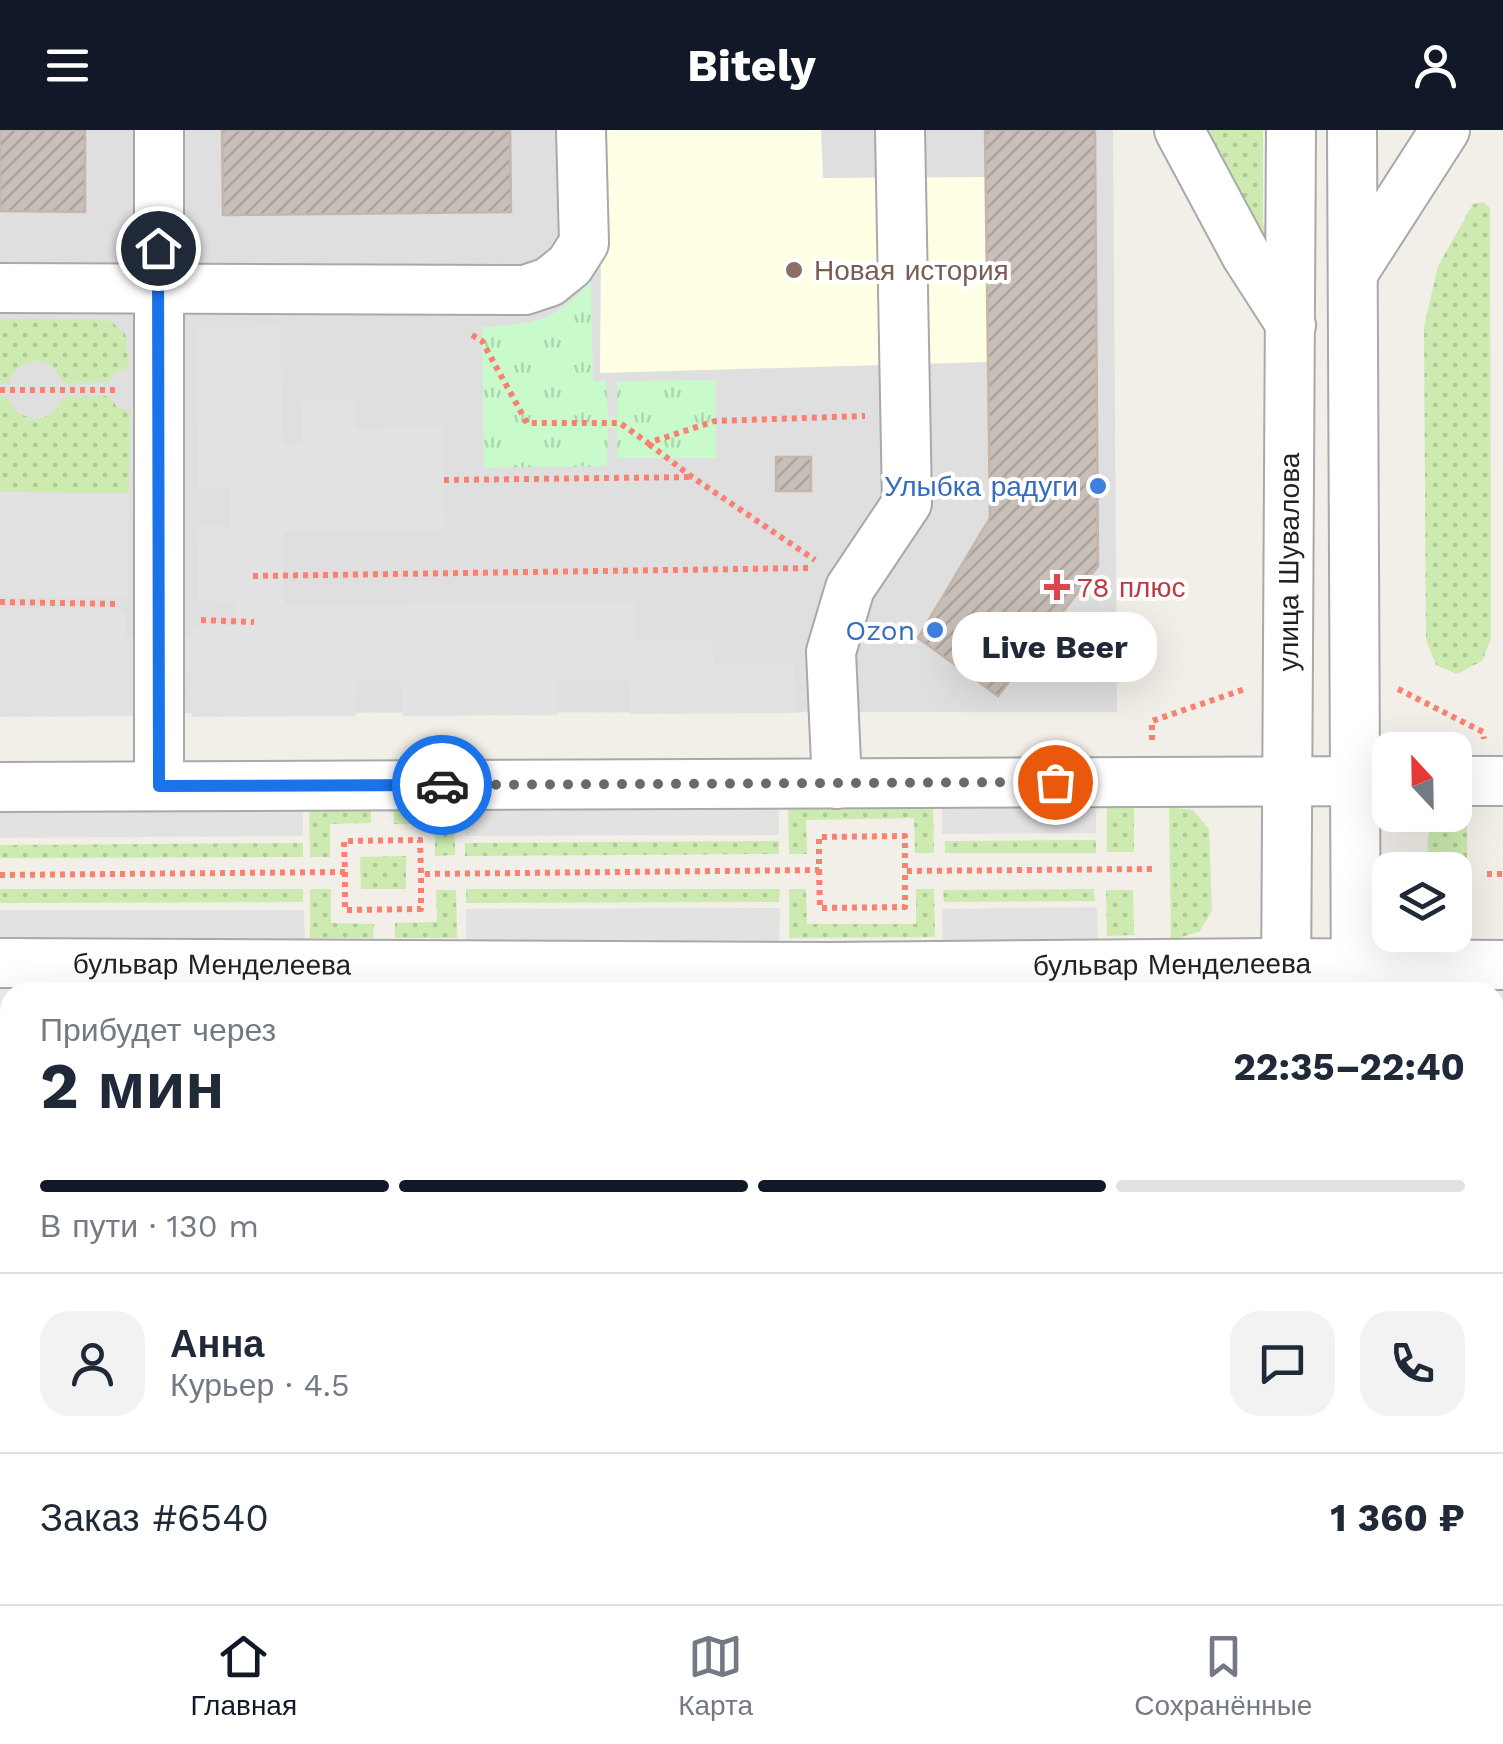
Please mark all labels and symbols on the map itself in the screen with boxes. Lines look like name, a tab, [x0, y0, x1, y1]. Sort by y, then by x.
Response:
pin	[116, 206, 201, 291]
place label: Новая история	[814, 254, 1009, 287]
marker: Новая история	[783, 259, 805, 281]
street label: улица Шувалова	[1271, 452, 1306, 671]
place label: Улыбка радуги	[884, 470, 1078, 503]
marker: Улыбка радуги	[1087, 475, 1109, 497]
place label: 78 плюс	[1077, 571, 1185, 604]
marker: 78 плюс	[1046, 576, 1068, 598]
callout: Live Beer	[952, 612, 1158, 682]
place label: Ozon	[845, 614, 915, 647]
marker: Ozon	[924, 619, 946, 641]
north arrow	[1372, 732, 1472, 832]
courier	[392, 735, 492, 835]
pin	[1013, 740, 1098, 825]
street label: бульвар Менделеева	[1033, 946, 1312, 982]
street label: бульвар Менделеева	[73, 947, 352, 981]

